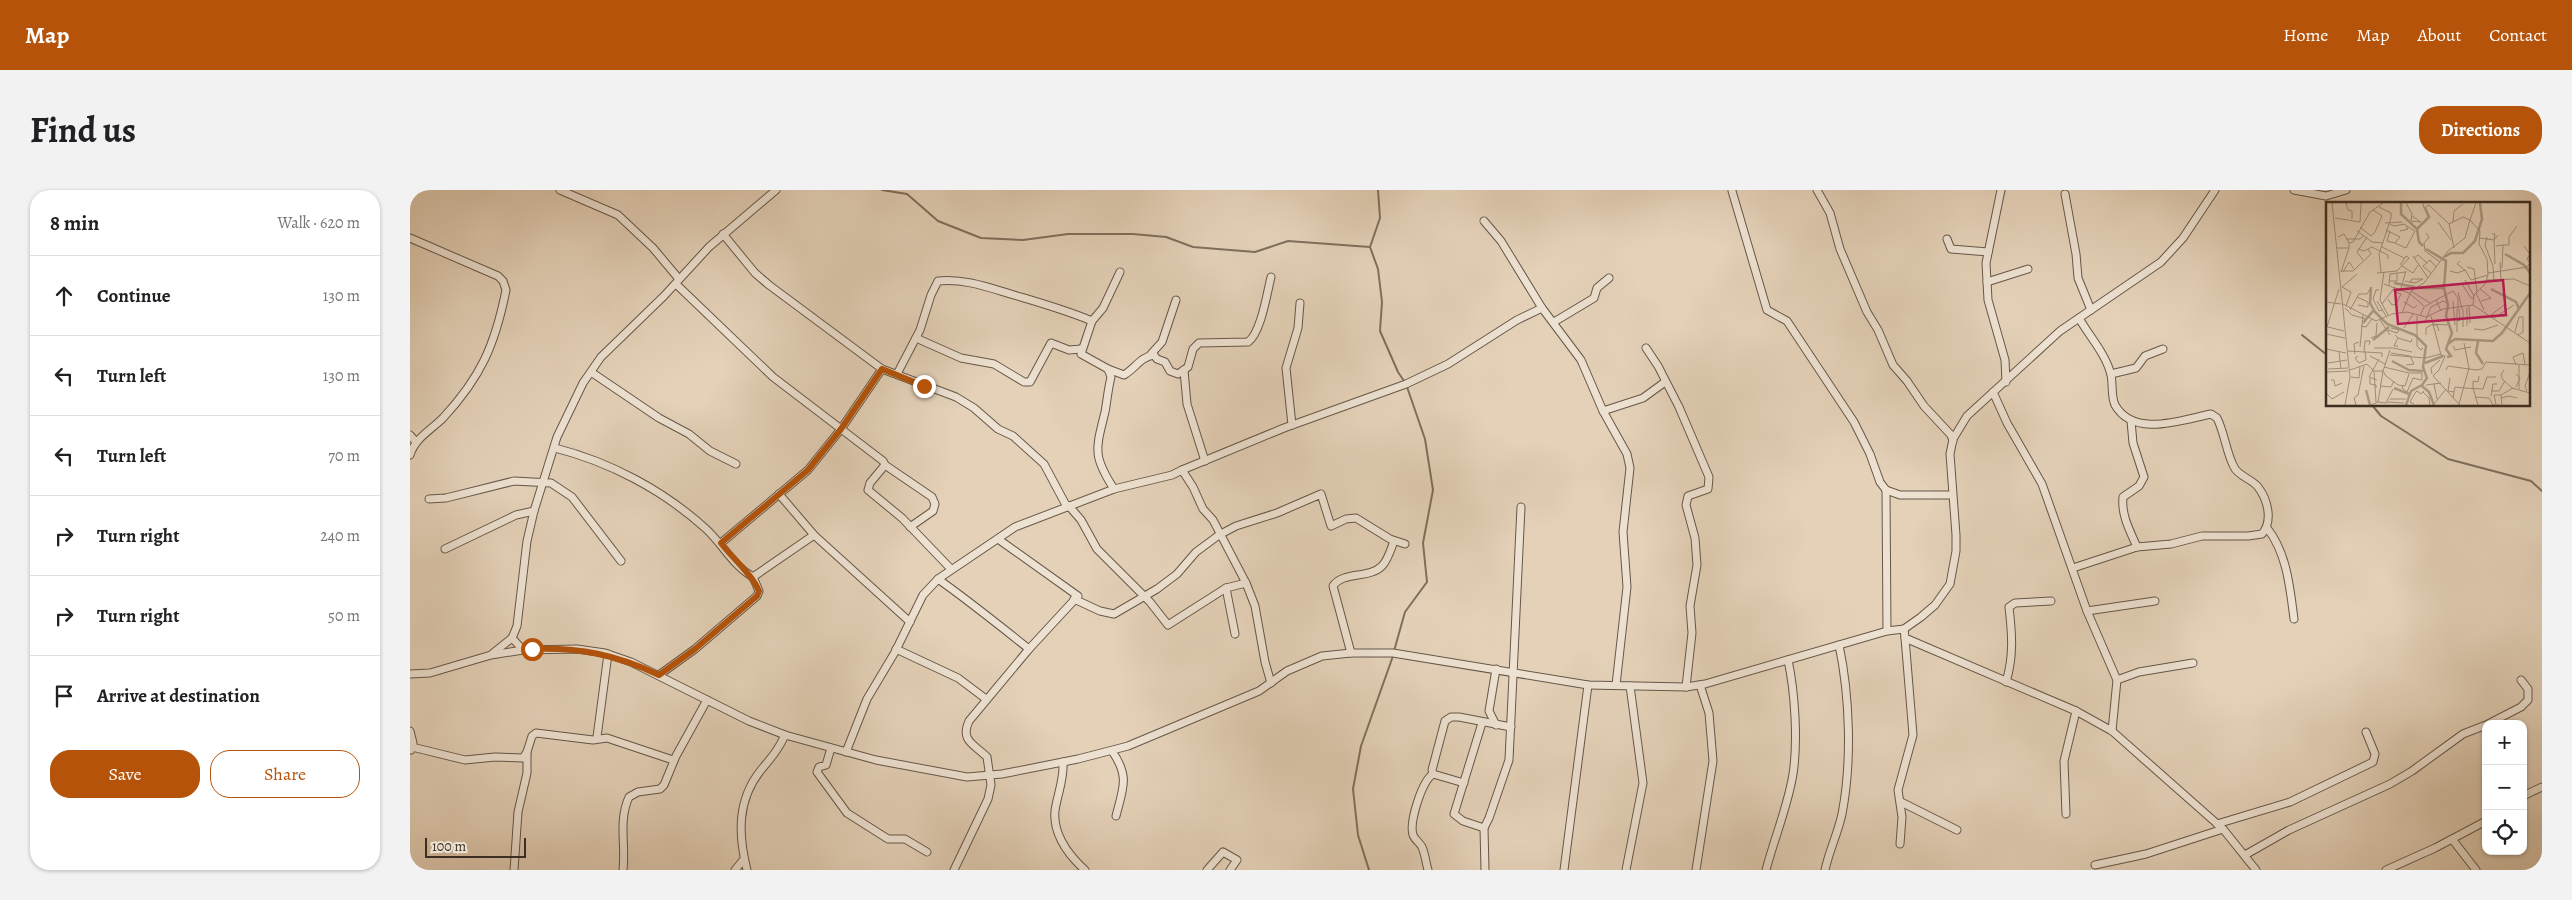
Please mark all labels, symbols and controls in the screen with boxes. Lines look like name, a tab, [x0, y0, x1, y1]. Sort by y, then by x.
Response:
text: Map	[25, 19, 69, 51]
text: Home	[2283, 23, 2328, 47]
text: Map	[2356, 23, 2389, 47]
text: About	[2417, 23, 2461, 47]
text: Contact	[2489, 23, 2547, 47]
text: Find us	[30, 106, 136, 154]
button: Directions	[2419, 106, 2542, 154]
inset map	[2326, 202, 2530, 406]
text: 8 min	[50, 209, 99, 237]
text: Walk · 620 m	[278, 212, 360, 234]
icon: ahead	[50, 282, 78, 310]
text: Continue	[97, 283, 171, 309]
text: 130 m	[323, 285, 360, 307]
icon: left	[50, 362, 78, 390]
text: Turn left	[97, 363, 166, 389]
text: 130 m	[323, 365, 360, 387]
route end	[913, 375, 936, 398]
icon: left	[50, 442, 78, 470]
text: Turn left	[97, 443, 166, 469]
text: 70 m	[328, 445, 360, 467]
icon: right	[50, 522, 78, 550]
text: Turn right	[97, 523, 179, 549]
text: 240 m	[320, 525, 360, 547]
icon: right	[50, 602, 78, 630]
text: Turn right	[97, 603, 179, 629]
text: 50 m	[328, 605, 360, 627]
route start	[521, 638, 544, 661]
icon: arrive	[50, 682, 78, 710]
text: Arrive at destination	[97, 683, 260, 709]
map controls	[2482, 720, 2527, 855]
button: +	[2482, 720, 2527, 765]
button: Save	[50, 750, 200, 798]
button: Share	[210, 750, 360, 798]
button: −	[2482, 765, 2527, 810]
button: locate	[2482, 810, 2527, 855]
scale bar	[425, 835, 526, 858]
text: 100 m	[432, 837, 466, 856]

